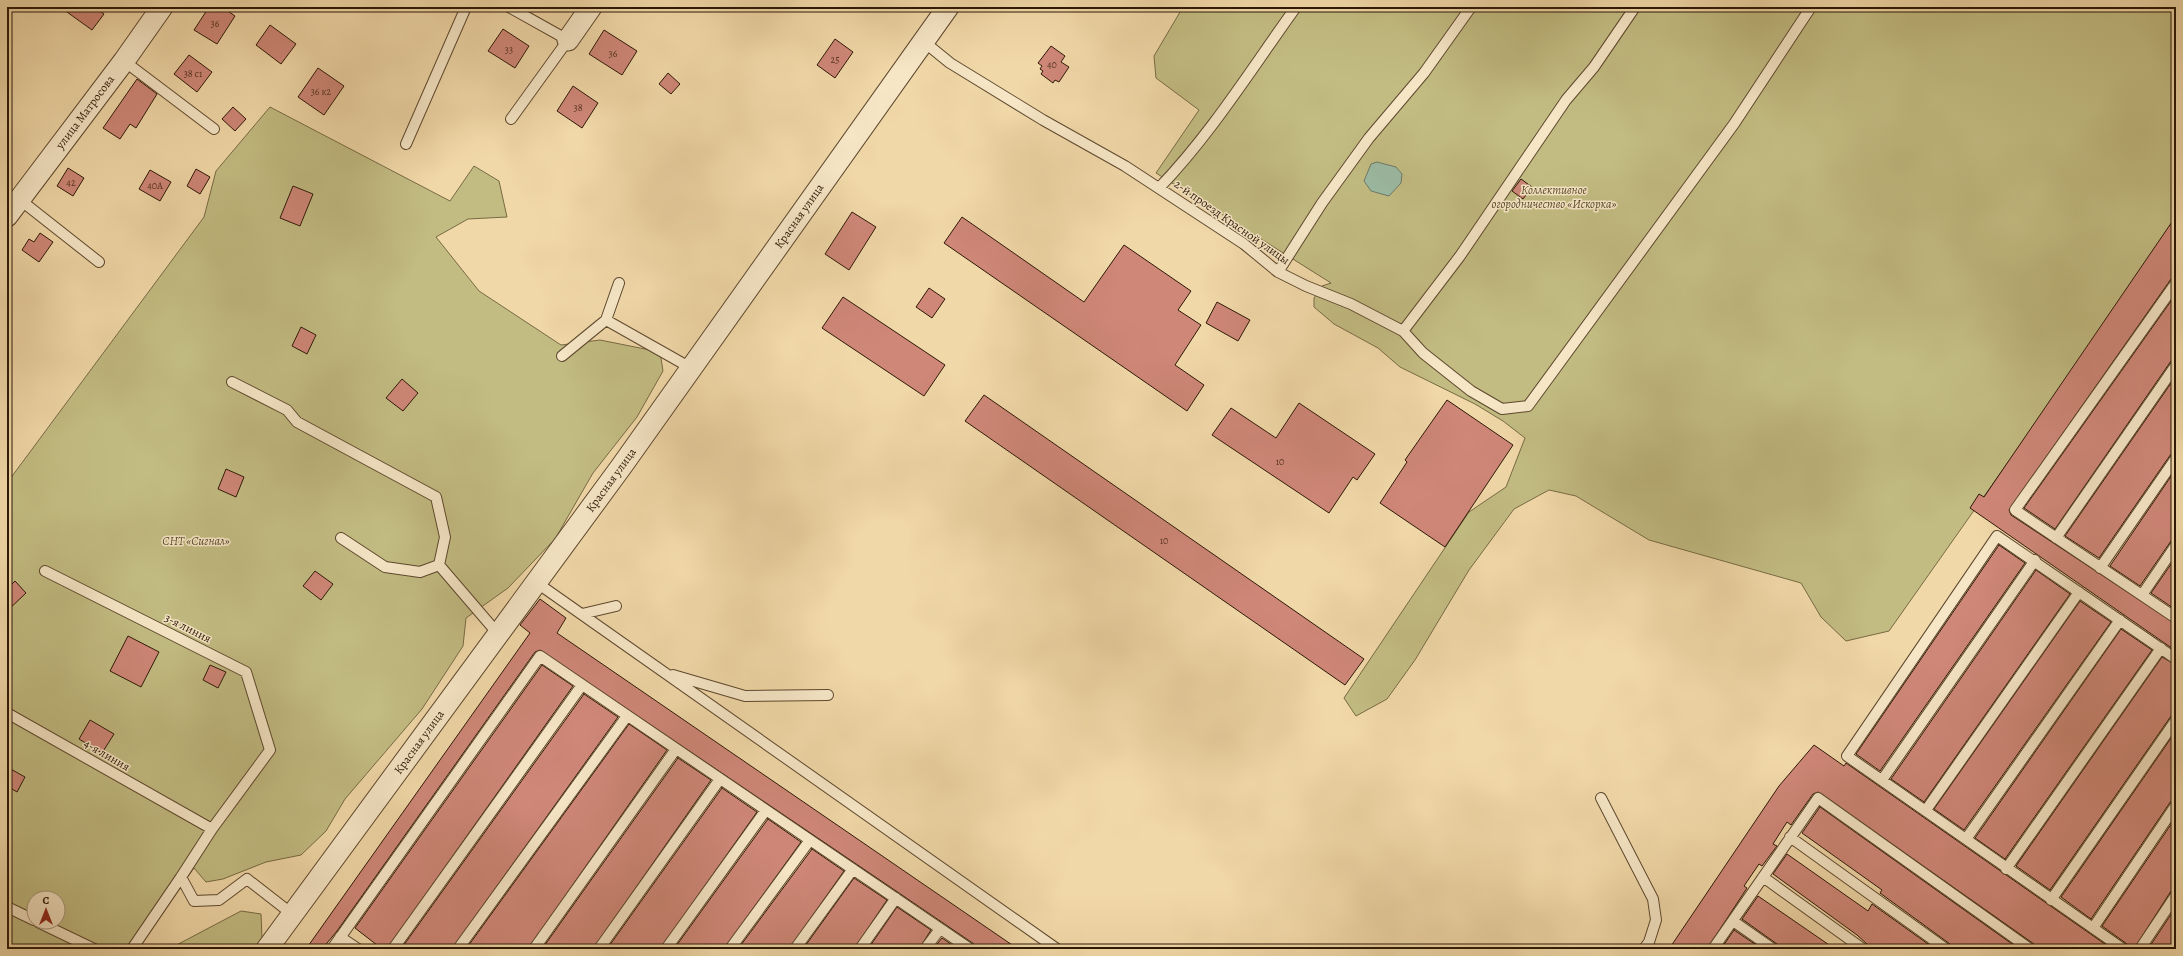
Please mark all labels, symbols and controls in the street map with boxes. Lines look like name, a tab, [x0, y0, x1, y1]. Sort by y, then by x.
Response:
house number: 36	[211, 17, 220, 30]
house number: 33	[505, 43, 513, 56]
house number: 36	[609, 47, 618, 60]
house number: 25	[830, 53, 840, 66]
house number: 40	[1047, 58, 1057, 71]
house number: 38 с1	[184, 67, 203, 80]
street label: улица Матросова	[51, 71, 118, 153]
house number: 36 к2	[311, 85, 332, 98]
house number: 38	[573, 101, 583, 114]
house number: 42	[66, 176, 76, 189]
street label: 2-й проезд Красной улицы	[1171, 176, 1293, 268]
house number: 40А	[147, 179, 163, 192]
street label: Красная улица	[771, 180, 828, 252]
park label: Коллективное огородничество «Искорка»	[1491, 182, 1617, 212]
street label: Красная улица	[582, 444, 640, 515]
house number: 10	[1276, 455, 1284, 468]
park label: СНТ «Сигнал»	[162, 533, 230, 549]
house number: 10	[1160, 534, 1168, 547]
street label: 3-я линия	[162, 609, 214, 647]
street label: Красная улица	[390, 706, 448, 777]
street label: 4-я линия	[81, 735, 133, 775]
north arrow	[26, 890, 66, 930]
text: С	[43, 893, 50, 908]

